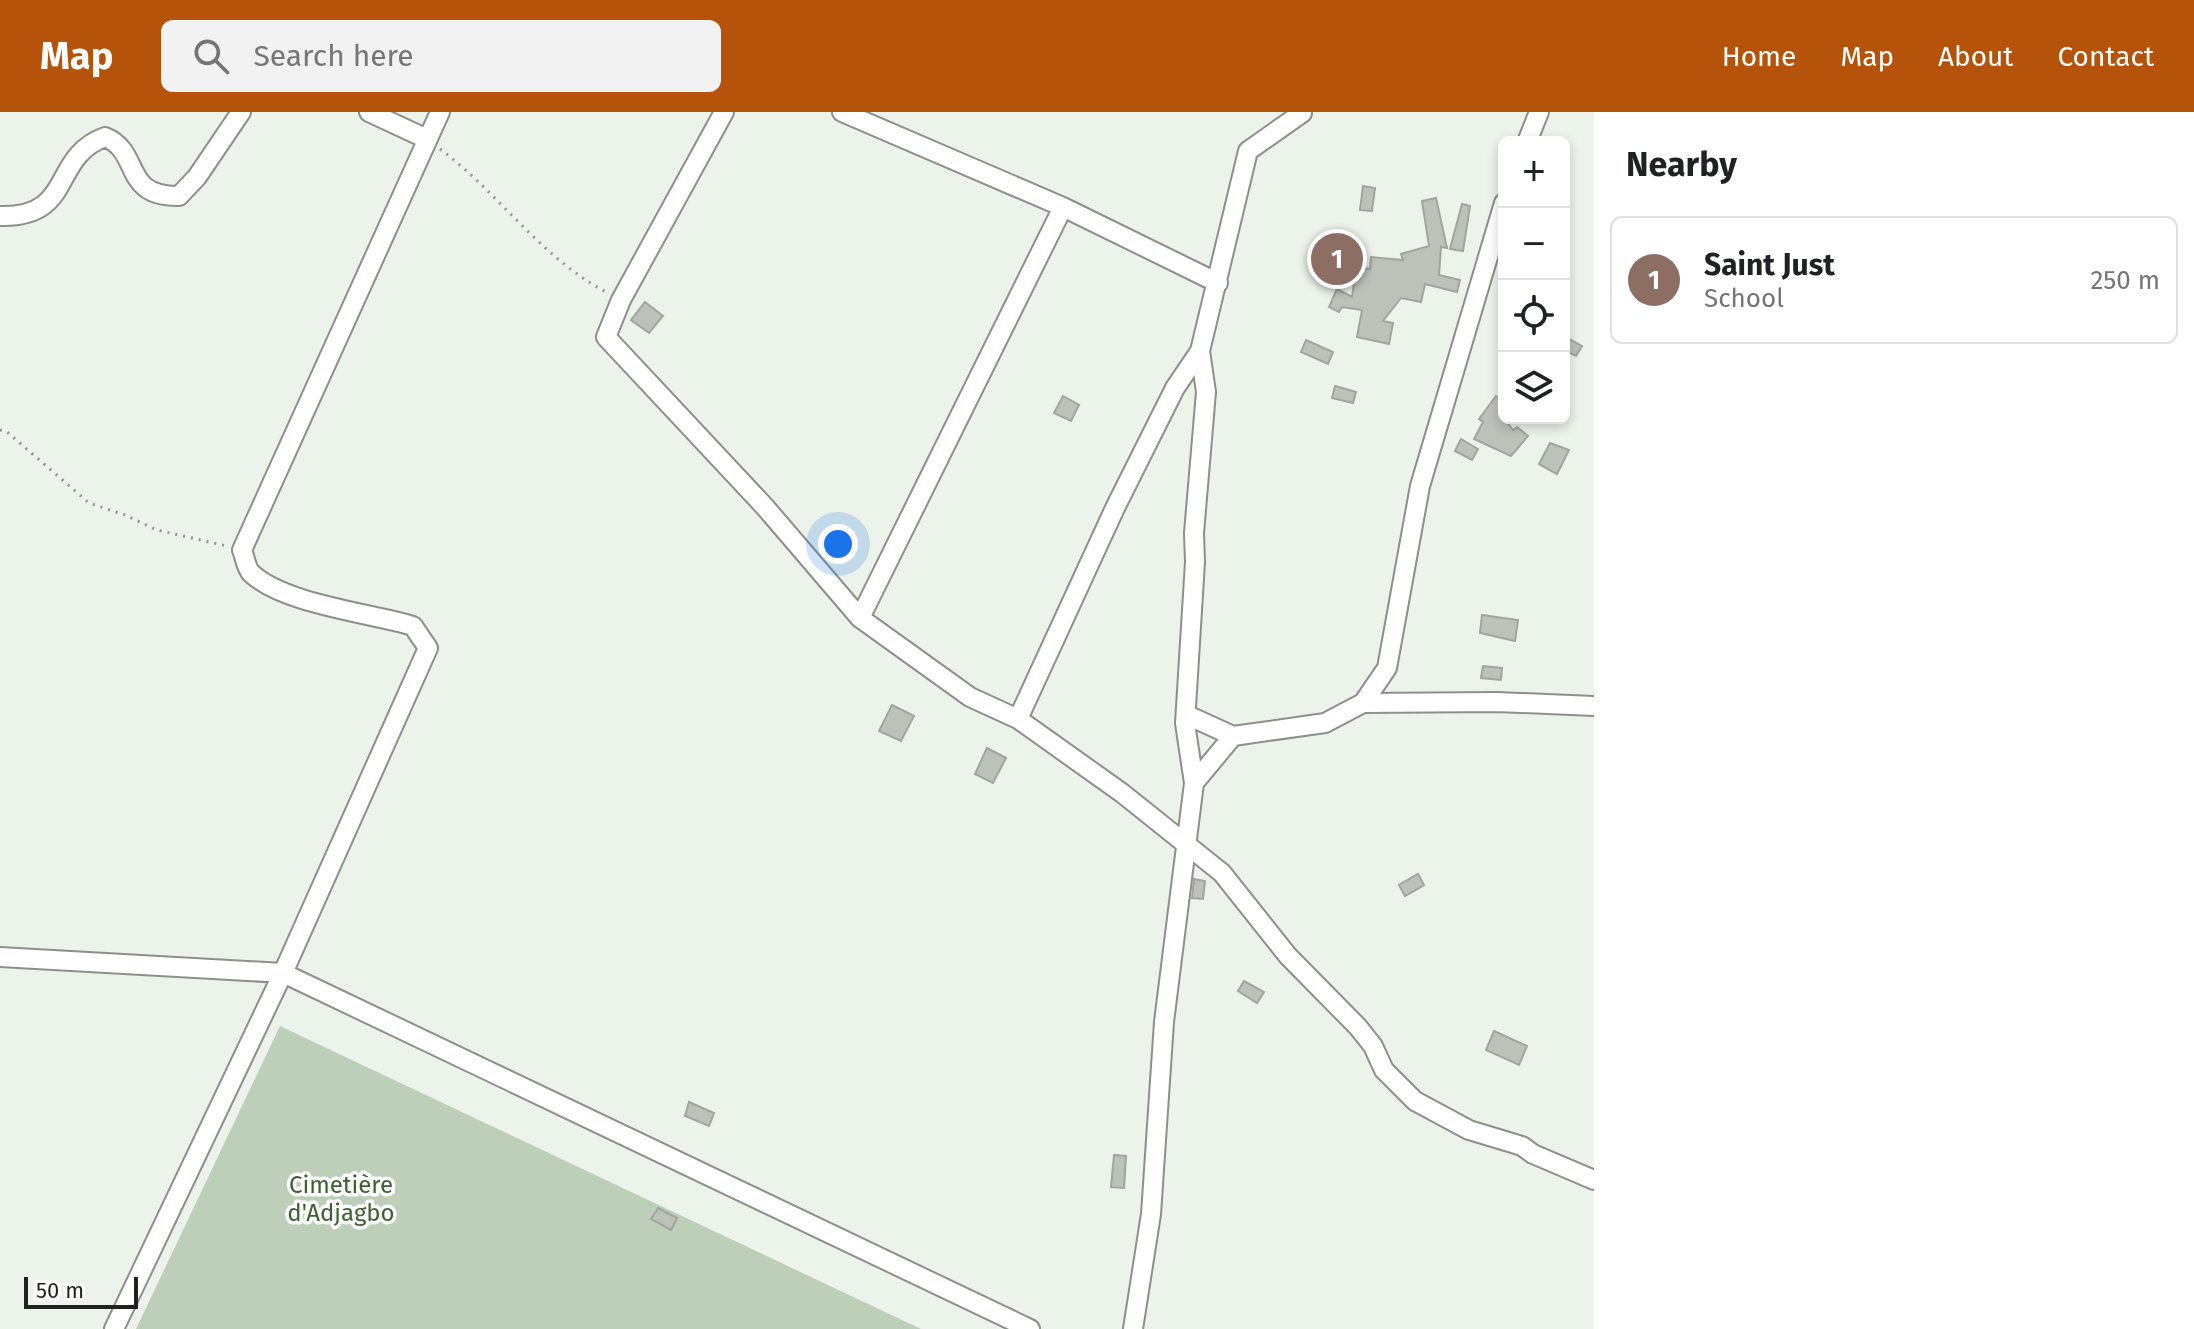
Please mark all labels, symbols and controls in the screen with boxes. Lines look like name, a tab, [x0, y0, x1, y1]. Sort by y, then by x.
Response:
search box	[161, 20, 721, 92]
text: Map	[40, 33, 113, 79]
icon: search	[189, 34, 233, 78]
text: Search here	[253, 38, 414, 74]
text: Home	[1722, 40, 1796, 73]
text: Map	[1840, 40, 1894, 73]
text: About	[1938, 40, 2013, 73]
text: Contact	[2057, 40, 2154, 73]
map controls	[1498, 136, 1570, 424]
button: +	[1498, 136, 1570, 208]
text: Nearby	[1626, 144, 1737, 185]
button: −	[1498, 208, 1570, 280]
pin: 1	[1311, 229, 1363, 289]
text: Saint Just	[1704, 247, 1835, 283]
text: 1	[1648, 265, 1660, 296]
text: 250 m	[2090, 265, 2160, 296]
button: locate	[1498, 280, 1570, 352]
text: School	[1704, 283, 1784, 314]
button: layers	[1498, 352, 1570, 424]
your location	[818, 524, 858, 564]
park label: Cimetière d'Adjagbo	[287, 1171, 395, 1227]
scale bar	[24, 1273, 138, 1309]
text: 50 m	[36, 1277, 84, 1304]

